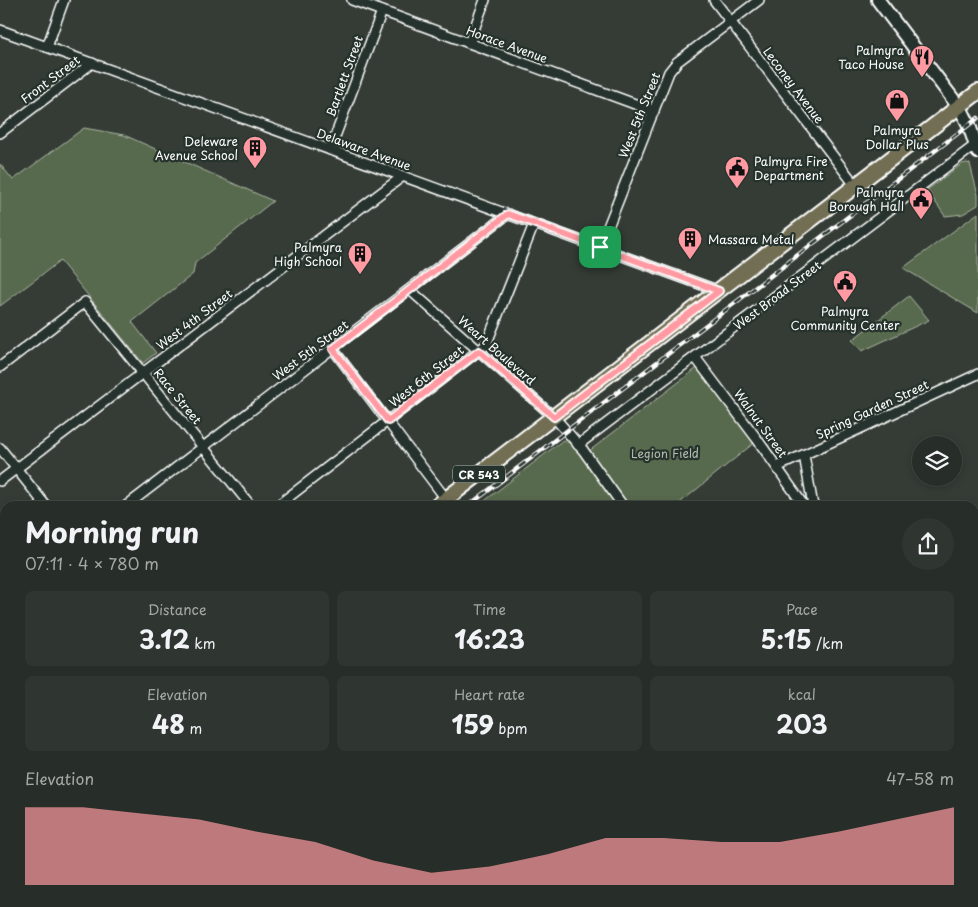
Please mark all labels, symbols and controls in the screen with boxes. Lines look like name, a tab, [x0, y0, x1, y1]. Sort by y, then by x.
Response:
street label: Horace Avenue	[464, 21, 551, 67]
street label: Bartlett Street	[321, 33, 367, 119]
place label: Palmyra Taco House	[838, 41, 905, 73]
street label: Leconey Avenue	[759, 43, 829, 127]
restaurant icon: Palmyra Taco House	[909, 44, 935, 78]
street label: Front Street	[17, 51, 83, 107]
street label: West 5th Street	[614, 69, 664, 161]
shop icon: Palmyra Dollar Plus	[884, 88, 910, 122]
place label: Palmyra Dollar Plus	[865, 121, 929, 153]
street label: Delaware Avenue	[314, 124, 414, 175]
place label: Deleware Avenue School	[155, 132, 238, 164]
building icon: Deleware Avenue School	[242, 135, 268, 169]
place label: Palmyra Fire Department	[754, 152, 828, 184]
public building icon: Palmyra Fire Department	[724, 155, 750, 189]
place label: Palmyra Borough Hall	[829, 183, 905, 215]
public building icon: Palmyra Borough Hall	[908, 186, 934, 220]
pin	[579, 226, 621, 268]
building icon: Massara Metal	[677, 226, 703, 260]
place label: Massara Metal	[708, 230, 794, 248]
icon: arrive	[586, 233, 614, 261]
place label: Palmyra High School	[274, 238, 343, 270]
building icon: Palmyra High School	[347, 241, 373, 275]
street label: West Broad Street	[729, 256, 825, 334]
public building icon: Palmyra Community Center	[832, 269, 858, 303]
street label: West 4th Street	[152, 284, 236, 354]
place label: Palmyra Community Center	[791, 302, 900, 334]
street label: Weart Boulevard	[454, 311, 540, 389]
street label: West 5th Street	[268, 315, 352, 385]
street label: West 6th Street	[385, 341, 467, 411]
street label: Race Street	[150, 364, 206, 428]
street label: Spring Garden Street	[813, 375, 931, 443]
street label: Walnut Street	[730, 385, 792, 461]
map controls	[912, 436, 962, 486]
button: layers	[912, 436, 962, 486]
park label: Legion Field	[631, 444, 699, 462]
road number: CR 543	[453, 466, 505, 482]
text: Morning run	[25, 510, 199, 553]
button: share	[902, 518, 954, 570]
text: 07:11 · 4 × 780 m	[25, 551, 159, 575]
text: Distance	[148, 599, 207, 620]
text: Time	[473, 599, 506, 620]
text: Pace	[786, 599, 818, 620]
text: 3.12	[139, 620, 190, 658]
text: 16:23	[454, 620, 525, 658]
text: 5:15	[761, 620, 812, 658]
text: km	[190, 633, 215, 654]
text: /km	[812, 633, 843, 654]
text: Elevation	[147, 684, 207, 705]
text: Heart rate	[454, 684, 525, 705]
text: kcal	[788, 684, 816, 705]
text: 48	[152, 705, 185, 743]
text: 159	[451, 705, 494, 743]
text: 203	[776, 705, 828, 743]
text: m	[185, 718, 202, 739]
text: bpm	[494, 718, 528, 739]
text: Elevation	[25, 766, 94, 790]
text: 47–58 m	[886, 766, 954, 790]

